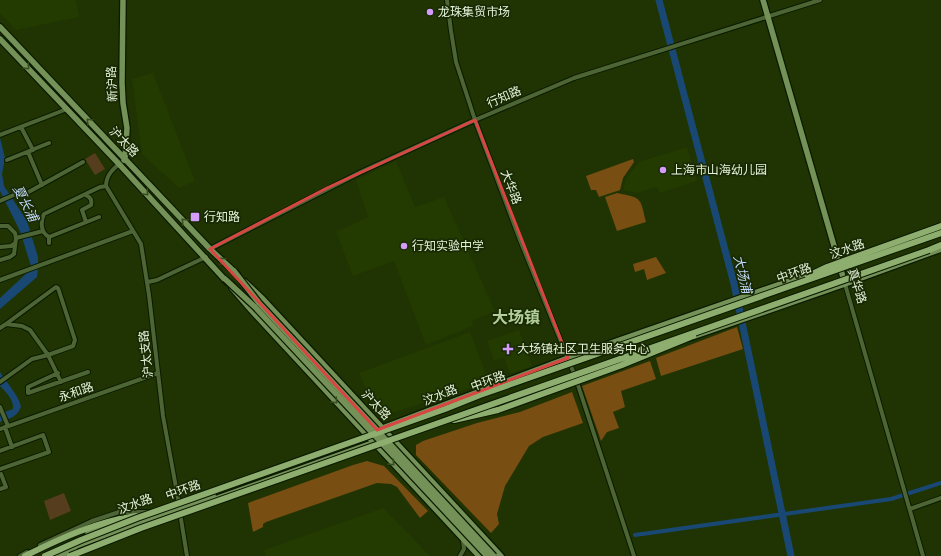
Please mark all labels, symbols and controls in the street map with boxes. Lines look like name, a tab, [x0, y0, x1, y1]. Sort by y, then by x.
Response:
place label: 龙珠集贸市场	[438, 5, 510, 19]
marker: 龙珠集贸市场	[425, 7, 435, 17]
one-way arrow	[22, 62, 30, 70]
street label: 新沪路	[104, 66, 120, 102]
street label: 行知路	[485, 84, 523, 110]
one-way arrow	[86, 118, 93, 126]
street label: 沪太路	[106, 124, 142, 160]
place label: 上海市山海幼儿园	[671, 163, 767, 177]
marker: 上海市山海幼儿园	[658, 165, 668, 175]
street label: 大华路	[498, 168, 524, 206]
water label: 夏长浦	[10, 182, 42, 226]
one-way arrow	[141, 188, 149, 196]
place label: 行知路	[204, 210, 240, 224]
marker: 行知路	[189, 211, 201, 223]
one-way arrow	[181, 218, 188, 226]
street label: 汶水路	[828, 237, 866, 261]
place label: 行知实验中学	[412, 239, 484, 253]
marker: 行知实验中学	[399, 241, 409, 251]
water label: 大场浦	[731, 253, 755, 297]
one-way arrow	[219, 257, 227, 265]
street label: 中环路	[775, 261, 813, 285]
street label: 真华路	[845, 267, 869, 305]
district label: 大场镇	[492, 308, 540, 327]
street label: 沪太支路	[137, 329, 155, 379]
place label: 大场镇社区卫生服务中心	[517, 342, 649, 356]
marker: 大场镇社区卫生服务中心	[502, 343, 514, 355]
street label: 中环路	[469, 368, 507, 394]
street label: 永和路	[57, 380, 95, 404]
street label: 汶水路	[421, 382, 459, 408]
street label: 沪太路	[359, 387, 393, 423]
one-way arrow	[330, 396, 338, 404]
one-way arrow	[387, 458, 395, 466]
street label: 中环路	[164, 478, 202, 502]
street label: 汶水路	[116, 491, 154, 517]

